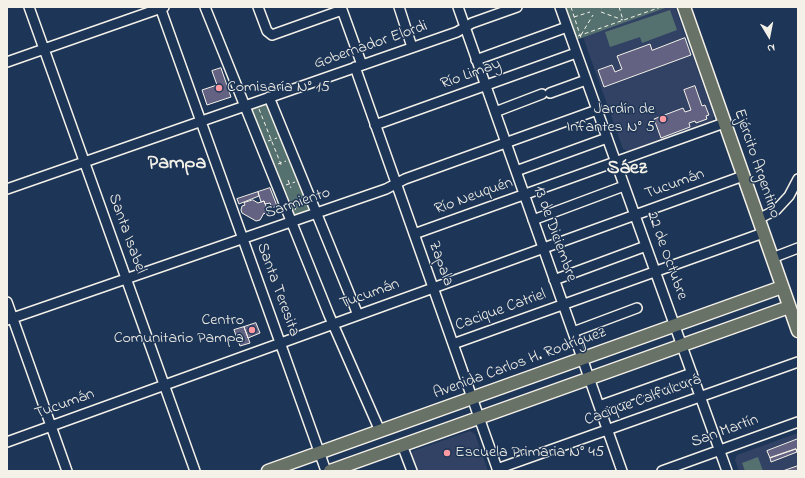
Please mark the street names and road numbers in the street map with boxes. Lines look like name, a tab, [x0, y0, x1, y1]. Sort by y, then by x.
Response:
street label: Gobernador Elordi	[312, 18, 430, 74]
street label: Río Limay	[438, 55, 504, 95]
street label: Ejército Argentino	[728, 107, 784, 221]
street label: Tucumán	[643, 165, 707, 205]
street label: Río Neuquén	[432, 174, 516, 220]
street label: 13 de Diciembre	[528, 183, 580, 285]
street label: Sarmiento	[263, 184, 333, 224]
street label: Santa Isabel	[103, 191, 149, 277]
street label: 22 de Octubre	[641, 209, 691, 303]
street label: Zapala	[423, 239, 457, 289]
street label: Santa Teresita	[251, 241, 303, 339]
street label: Tucumán	[338, 275, 402, 315]
street label: Cacique Catriel	[453, 286, 549, 336]
street label: Avenida Carlos H. Rodríguez	[431, 324, 609, 404]
street label: Cacique Calfulcurá	[582, 371, 704, 431]
street label: Tucumán	[33, 385, 97, 425]
street label: San Martín	[689, 411, 761, 453]

